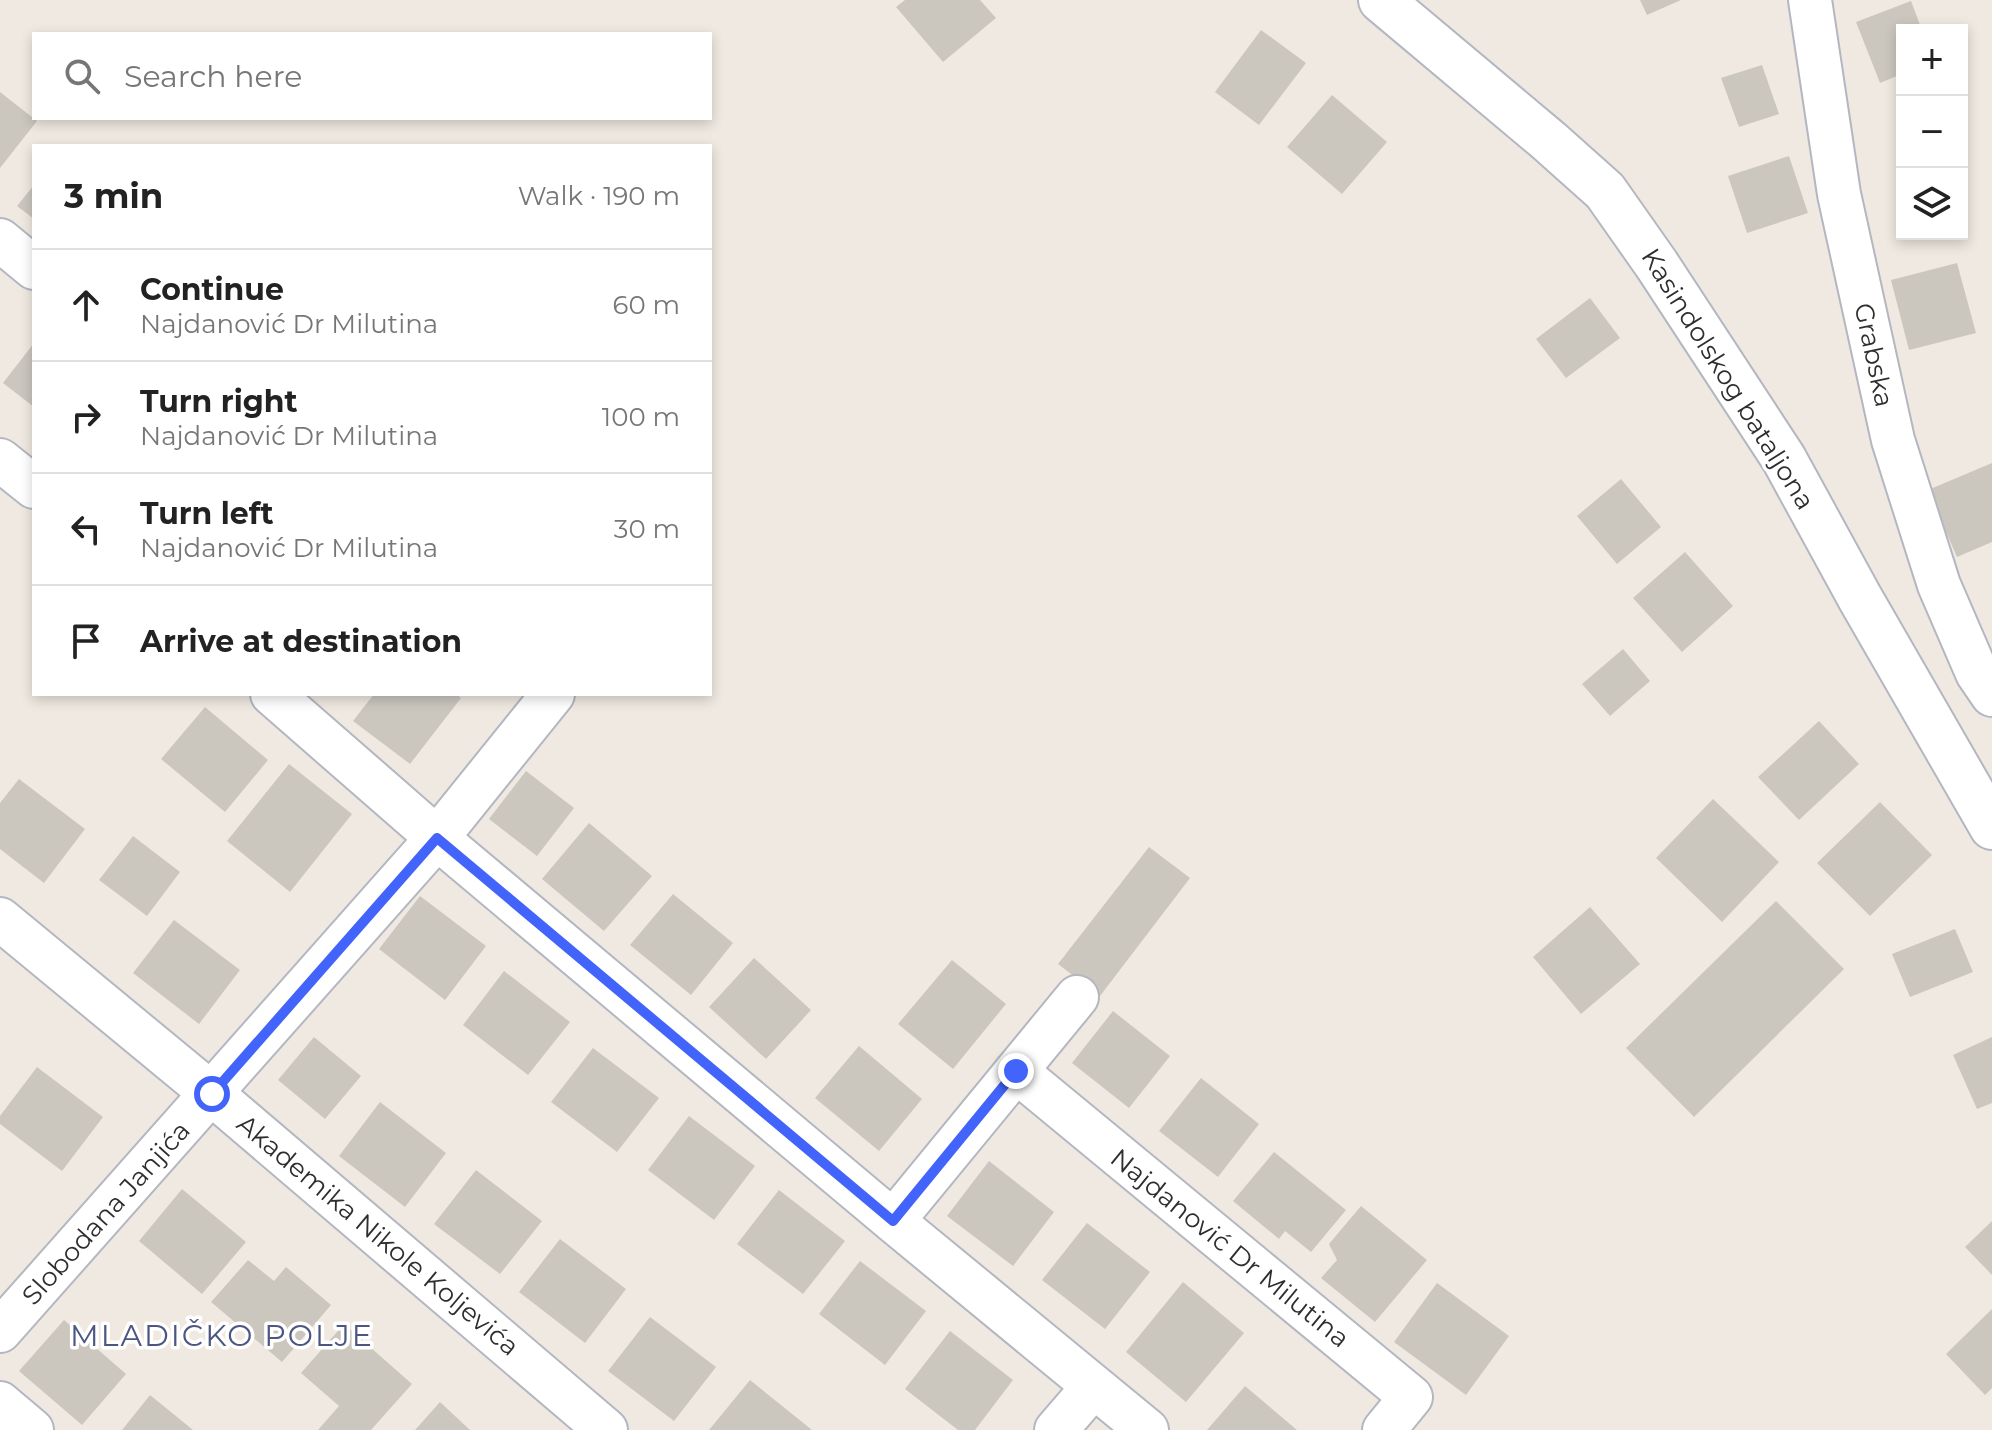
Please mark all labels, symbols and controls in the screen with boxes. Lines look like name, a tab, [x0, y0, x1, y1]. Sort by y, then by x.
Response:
map controls	[1896, 24, 1968, 240]
button: +	[1896, 24, 1968, 96]
search box	[32, 32, 712, 120]
icon: search	[60, 54, 104, 98]
text: Search here	[124, 58, 302, 95]
button: −	[1896, 96, 1968, 168]
button: layers	[1896, 168, 1968, 240]
text: 3 min	[64, 175, 163, 217]
text: Walk · 190 m	[518, 180, 680, 212]
street label: Kasindolskog bataljona	[1634, 243, 1822, 515]
text: Continue	[140, 271, 284, 308]
icon: ahead	[64, 283, 108, 327]
text: 60 m	[613, 289, 680, 321]
street label: Grabska	[1847, 300, 1901, 410]
text: Najdanović Dr Milutina	[140, 308, 438, 340]
text: Turn right	[140, 383, 297, 420]
icon: right	[64, 395, 108, 439]
text: 100 m	[602, 401, 680, 433]
text: Najdanović Dr Milutina	[140, 420, 438, 452]
text: Turn left	[140, 495, 273, 532]
icon: left	[64, 507, 108, 551]
text: 30 m	[614, 513, 680, 545]
text: Najdanović Dr Milutina	[140, 532, 438, 564]
icon: arrive	[64, 619, 108, 663]
text: Arrive at destination	[140, 623, 462, 660]
route end	[998, 1053, 1034, 1089]
route start	[194, 1076, 230, 1112]
street label: Akademika Nikole Koljevića	[230, 1108, 526, 1362]
street label: Slobodana Janjića	[15, 1115, 197, 1311]
street label: Najdanović Dr Milutina	[1104, 1142, 1356, 1354]
district label: MLADIČKO POLJE	[70, 1317, 374, 1354]

